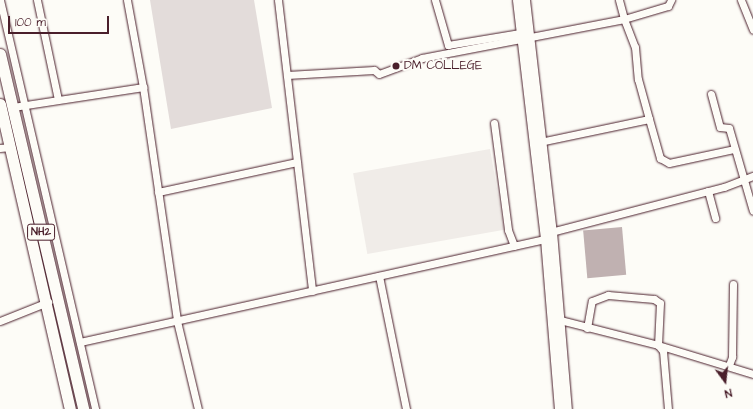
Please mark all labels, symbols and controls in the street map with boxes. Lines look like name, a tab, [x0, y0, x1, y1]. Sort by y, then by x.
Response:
scale bar	[10, 8, 111, 34]
text: 100 m	[15, 14, 46, 31]
place label: DM COLLEGE	[404, 59, 482, 73]
marker: DM COLLEGE	[391, 61, 401, 71]
road number: NH2	[27, 223, 55, 241]
north arrow	[705, 361, 745, 401]
text: N	[723, 385, 734, 401]

